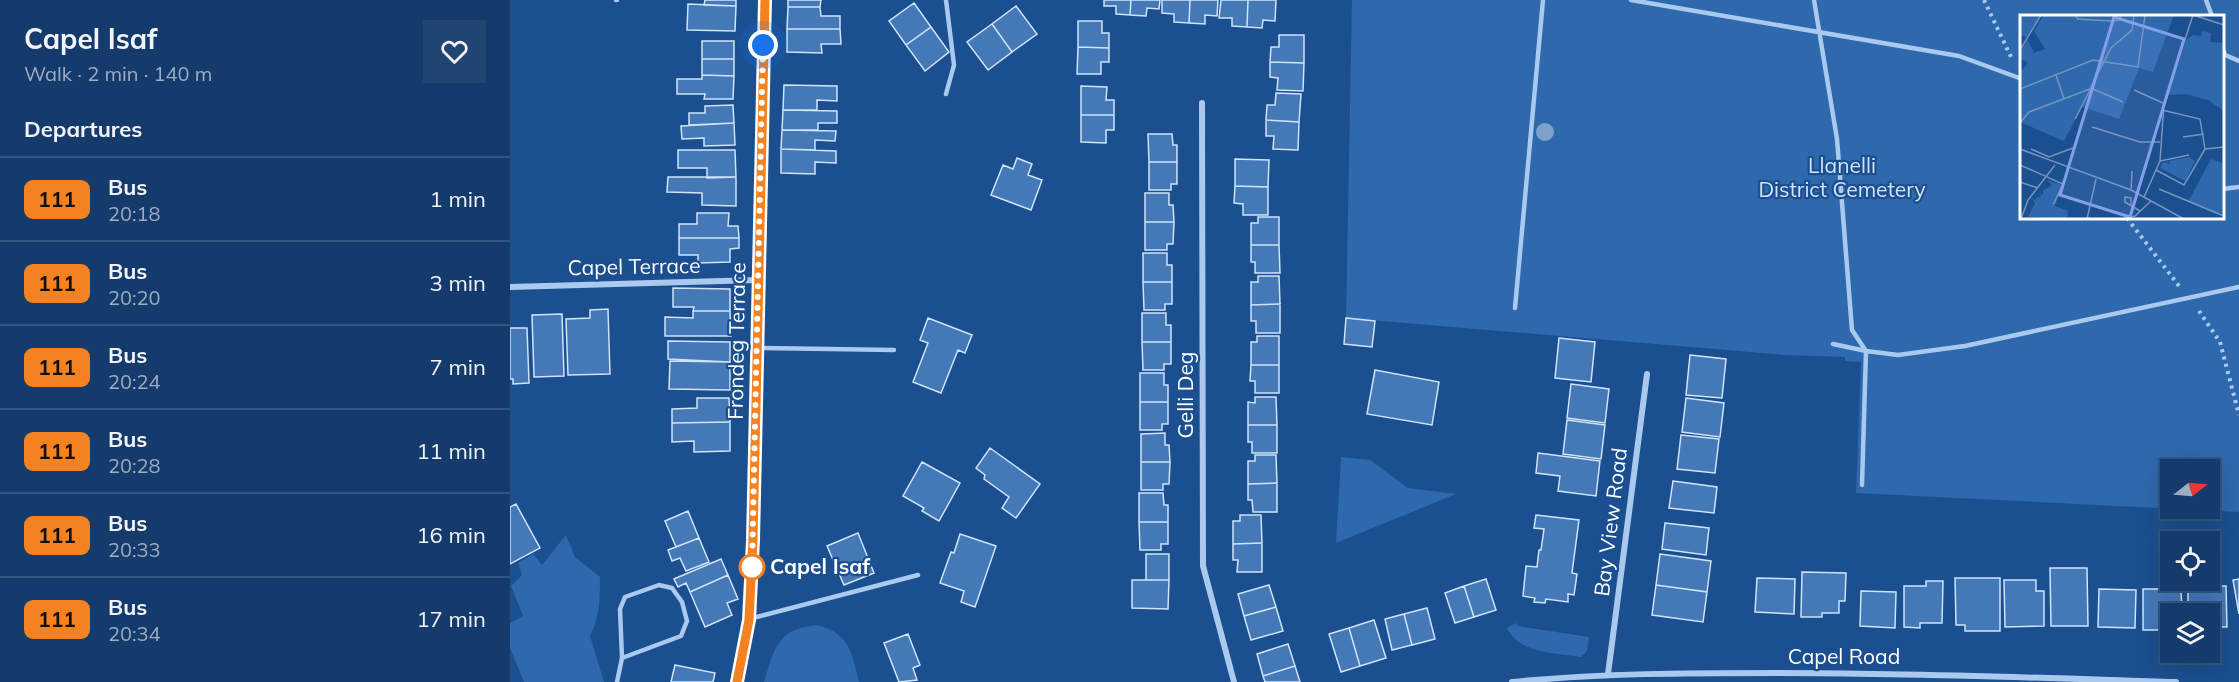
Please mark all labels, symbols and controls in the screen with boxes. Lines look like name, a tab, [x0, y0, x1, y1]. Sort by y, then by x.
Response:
inset map	[2020, 15, 2224, 219]
button: heart	[423, 20, 486, 83]
text: Capel Isaf	[24, 21, 157, 56]
your location	[748, 30, 778, 60]
text: Walk · 2 min · 140 m	[24, 61, 212, 86]
text: Departures	[24, 115, 142, 143]
park label: Llanelli District Cemetery	[1758, 152, 1926, 202]
text: Bus	[108, 173, 147, 201]
text: 1 min	[430, 185, 486, 213]
text: 111	[38, 186, 76, 212]
text: 20:18	[108, 201, 161, 226]
street label: Capel Terrace	[567, 252, 701, 280]
text: Bus	[108, 257, 147, 285]
street label: Frondeg Terrace	[722, 262, 750, 420]
text: 3 min	[430, 269, 486, 297]
text: 111	[38, 270, 76, 296]
text: 20:20	[108, 285, 161, 310]
text: Bus	[108, 341, 147, 369]
street label: Gelli Deg	[1172, 351, 1198, 439]
text: 7 min	[430, 353, 486, 381]
text: 111	[38, 354, 76, 380]
text: 20:24	[108, 369, 161, 394]
text: Bus	[108, 425, 147, 453]
text: 11 min	[416, 437, 486, 465]
text: 111	[38, 438, 76, 464]
street label: Bay View Road	[1588, 446, 1632, 598]
text: 20:28	[108, 453, 161, 478]
north arrow	[2160, 459, 2220, 519]
map controls	[2160, 459, 2220, 663]
text: Bus	[108, 509, 147, 537]
text: 16 min	[416, 521, 486, 549]
text: 111	[38, 522, 76, 548]
button: locate	[2160, 531, 2220, 591]
text: 20:33	[108, 537, 161, 562]
place label: Capel Isaf	[770, 553, 871, 579]
marker: Capel Isaf	[739, 554, 765, 580]
text: Bus	[108, 593, 147, 621]
button: layers	[2160, 603, 2220, 663]
text: 17 min	[416, 605, 486, 633]
text: 111	[38, 606, 76, 632]
text: 20:34	[108, 621, 161, 646]
street label: Capel Road	[1788, 643, 1900, 669]

